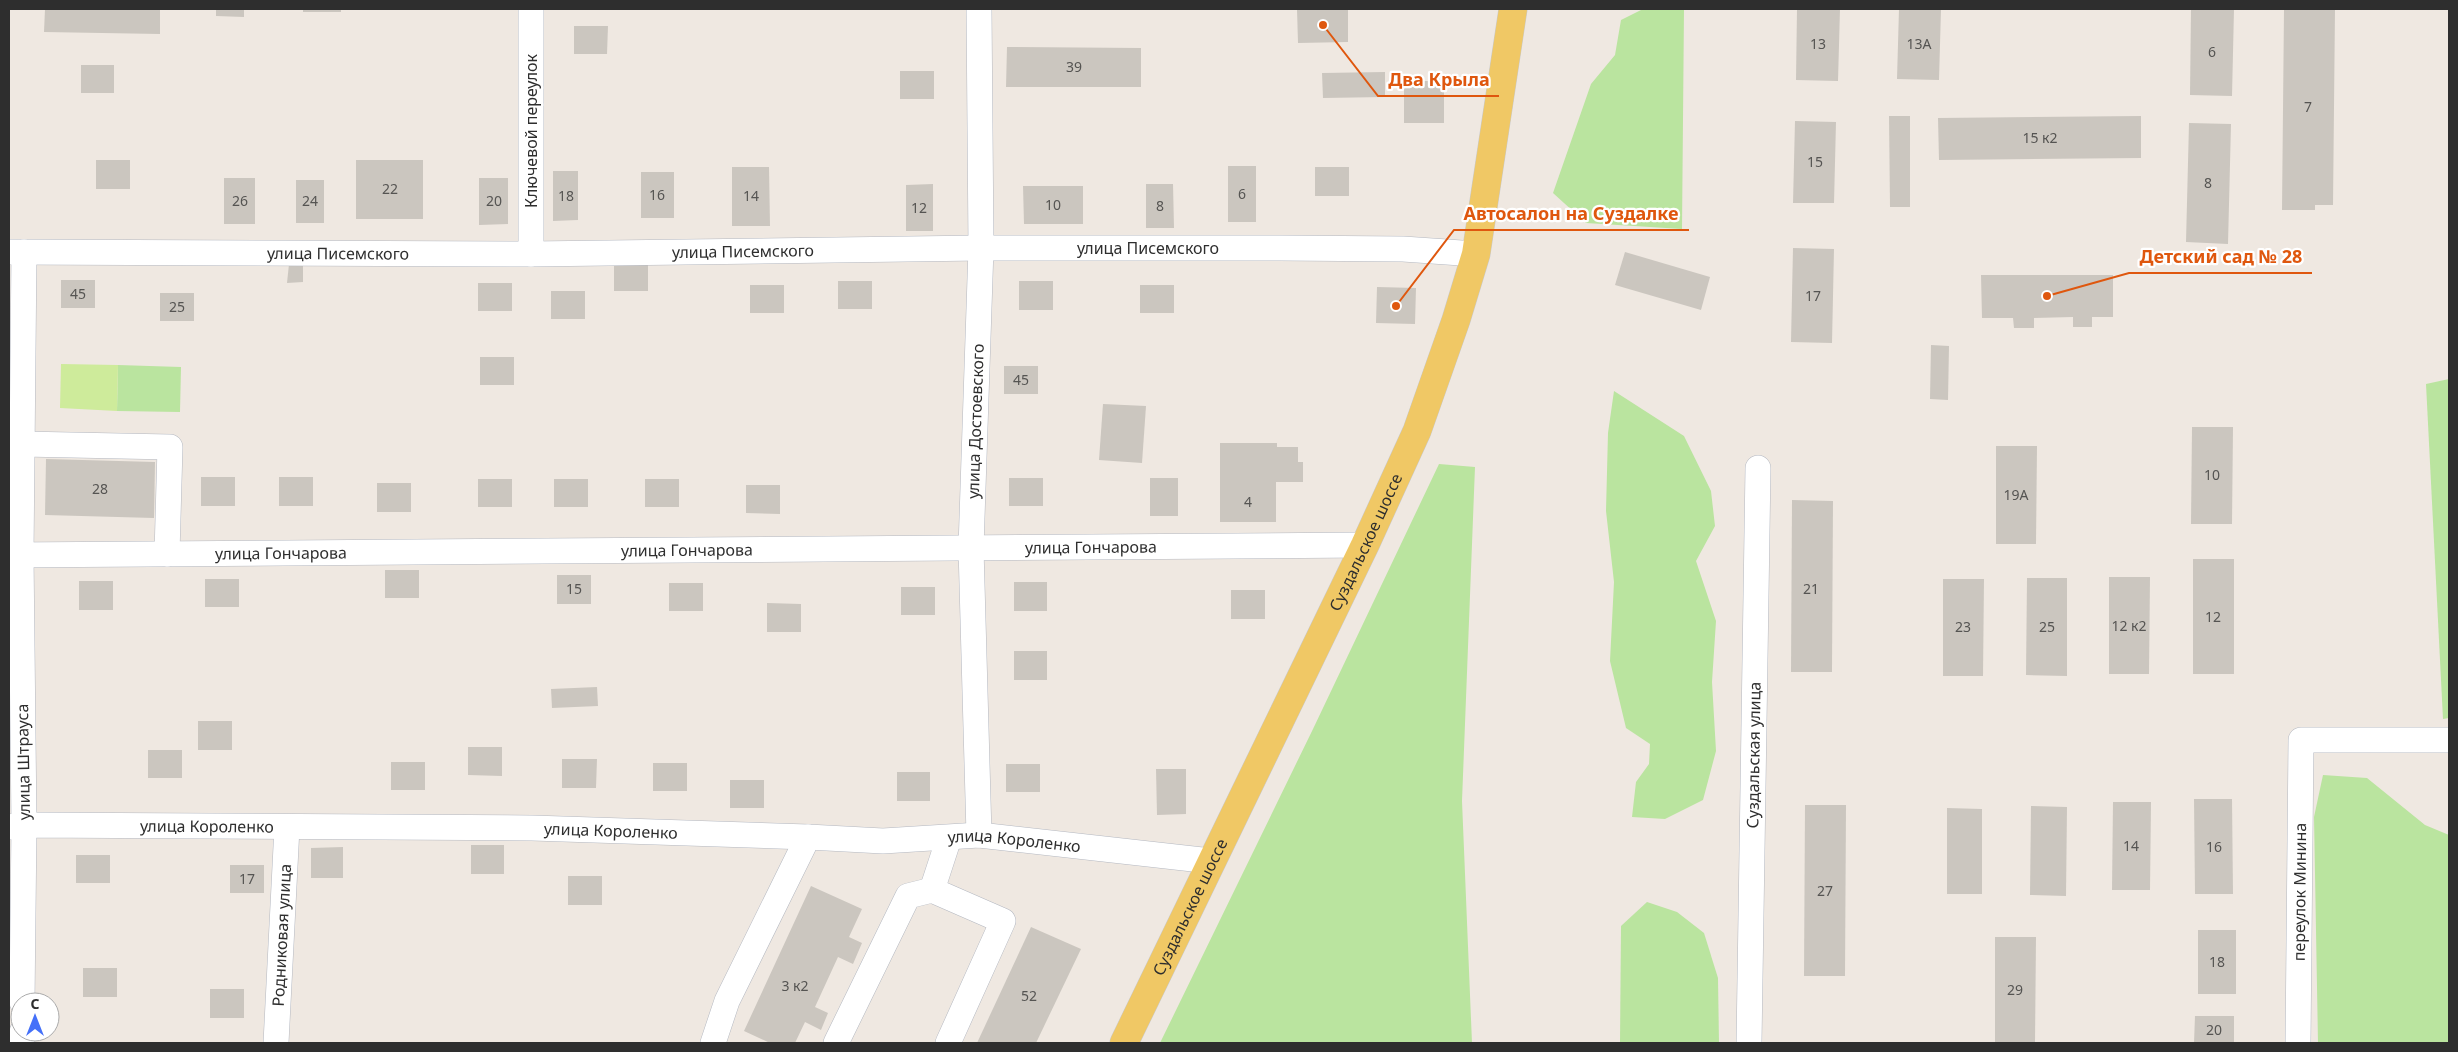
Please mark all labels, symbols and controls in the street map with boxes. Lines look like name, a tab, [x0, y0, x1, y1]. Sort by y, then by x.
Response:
house number: 13	[1810, 34, 1826, 53]
house number: 13А	[1907, 34, 1932, 53]
house number: 6	[2208, 42, 2216, 61]
street label: Ключевой переулок	[520, 53, 542, 208]
house number: 39	[1066, 57, 1082, 76]
callout: Два Крыла	[1378, 63, 1499, 96]
text: Два Крыла	[1388, 67, 1490, 91]
house number: 7	[2304, 97, 2312, 116]
house number: 15 к2	[2022, 128, 2058, 147]
house number: 15	[1807, 152, 1823, 171]
house number: 8	[2204, 173, 2212, 192]
house number: 22	[382, 179, 398, 198]
house number: 6	[1238, 184, 1246, 203]
house number: 16	[649, 185, 665, 204]
house number: 18	[558, 186, 574, 205]
house number: 14	[743, 186, 759, 205]
house number: 26	[232, 191, 248, 210]
house number: 24	[302, 191, 318, 210]
house number: 20	[486, 191, 502, 210]
house number: 10	[1045, 195, 1061, 214]
house number: 8	[1156, 196, 1164, 215]
callout: Автосалон на Суздалке	[1454, 197, 1689, 230]
house number: 12	[911, 198, 927, 217]
text: Автосалон на Суздалке	[1463, 201, 1679, 225]
street label: улица Писемского	[1077, 237, 1219, 259]
street label: улица Писемского	[672, 239, 814, 263]
callout: Детский сад № 28	[2129, 240, 2312, 273]
street label: улица Писемского	[267, 242, 409, 265]
text: Детский сад № 28	[2140, 244, 2302, 268]
house number: 45	[70, 284, 86, 303]
house number: 17	[1805, 286, 1821, 305]
house number: 25	[169, 297, 185, 316]
street label: улица Достоевского	[962, 343, 989, 499]
house number: 45	[1013, 370, 1029, 389]
house number: 10	[2204, 465, 2220, 484]
street label: Суздальское шоссе	[1324, 470, 1407, 615]
house number: 28	[92, 479, 108, 498]
house number: 19А	[2004, 485, 2029, 504]
house number: 4	[1244, 492, 1252, 511]
street label: улица Гончарова	[1025, 536, 1157, 559]
street label: улица Гончарова	[621, 539, 753, 561]
street label: улица Гончарова	[215, 542, 347, 564]
house number: 15	[566, 579, 582, 598]
house number: 21	[1803, 579, 1819, 598]
house number: 12	[2205, 607, 2221, 626]
house number: 12 к2	[2111, 616, 2147, 635]
house number: 23	[1955, 617, 1971, 636]
house number: 25	[2039, 617, 2055, 636]
street label: Суздальская улица	[1741, 681, 1766, 829]
street label: улица Штрауса	[11, 704, 35, 820]
street label: улица Короленко	[140, 815, 274, 837]
street label: улица Короленко	[544, 817, 678, 844]
street label: переулок Минина	[2288, 823, 2311, 961]
street label: улица Короленко	[947, 824, 1082, 857]
street label: Суздальское шоссе	[1147, 835, 1232, 979]
house number: 14	[2123, 836, 2139, 855]
house number: 16	[2206, 837, 2222, 856]
street label: Родниковая улица	[267, 863, 296, 1007]
house number: 17	[239, 869, 255, 888]
house number: 27	[1817, 881, 1833, 900]
house number: 18	[2209, 952, 2225, 971]
house number: 3 к2	[781, 976, 809, 995]
house number: 29	[2007, 980, 2023, 999]
house number: 52	[1021, 986, 1037, 1005]
north arrow	[10, 992, 60, 1042]
text: С	[30, 994, 40, 1013]
house number: 20	[2206, 1020, 2222, 1039]

